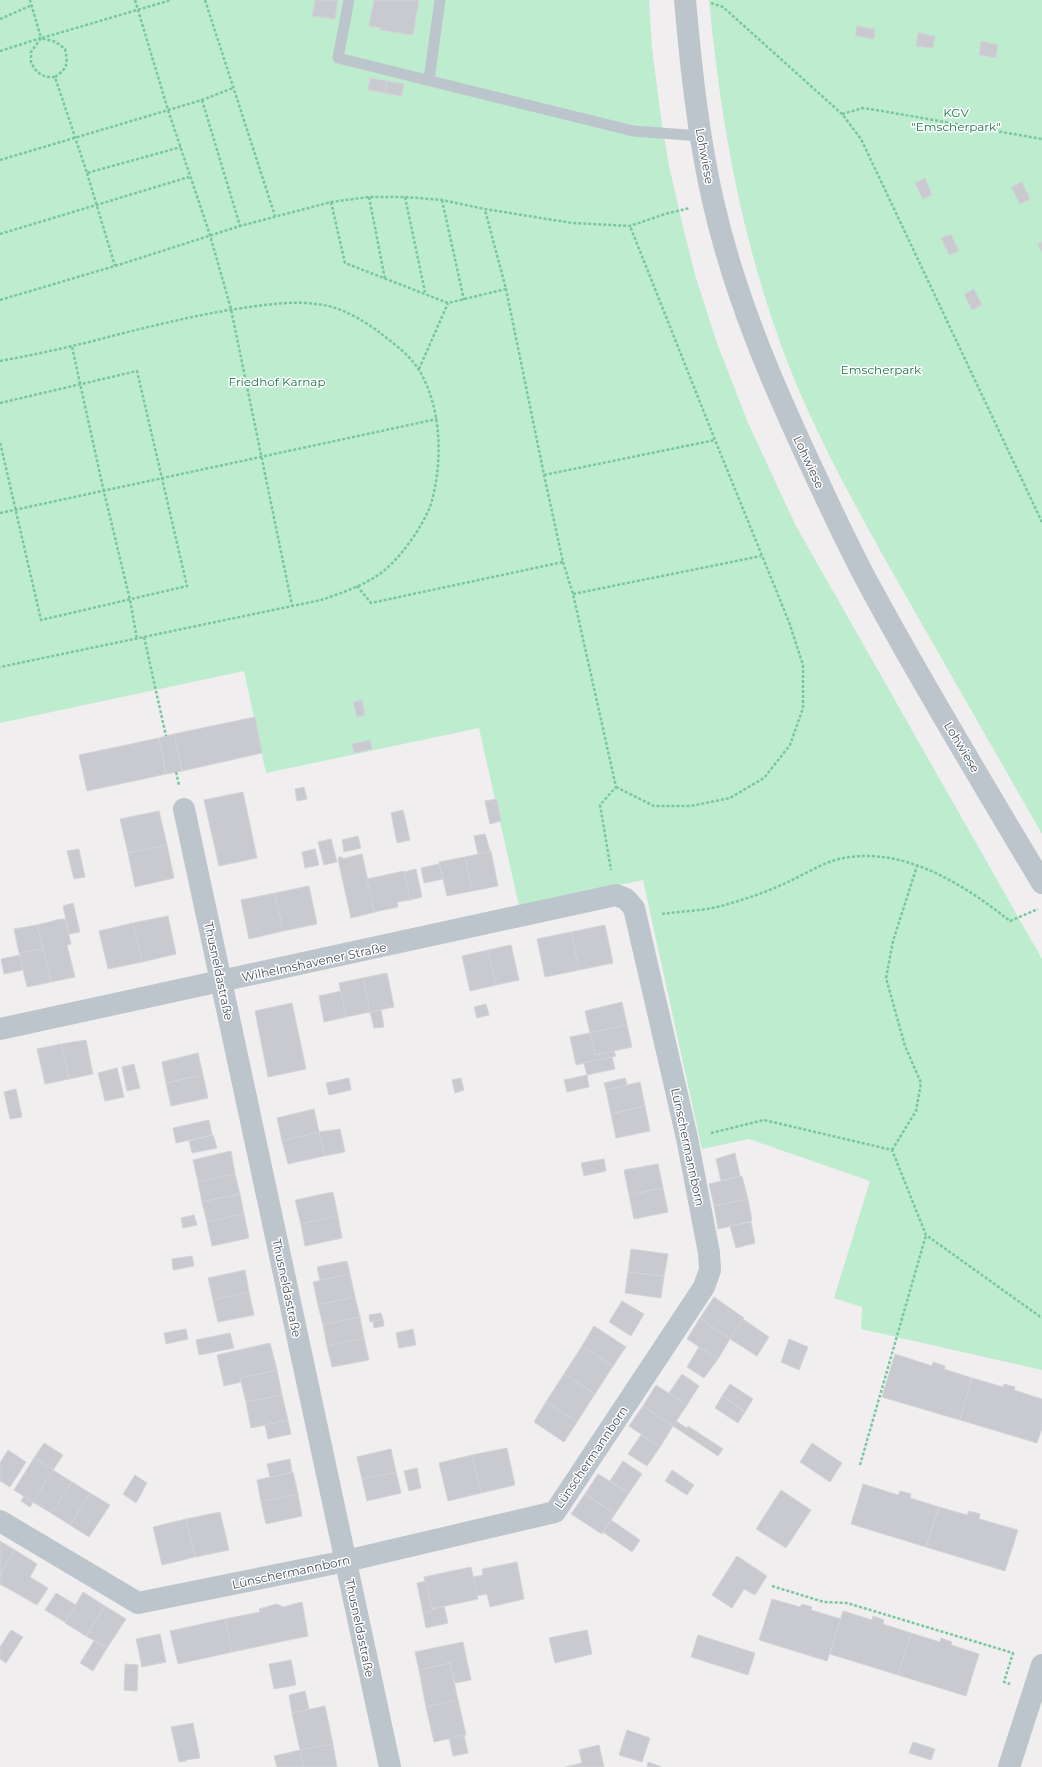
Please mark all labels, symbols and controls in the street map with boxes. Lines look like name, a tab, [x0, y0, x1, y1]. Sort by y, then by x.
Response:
park label: KGV "Emscherpark"	[911, 105, 1001, 134]
street label: Lohwiese	[693, 127, 717, 185]
park label: Emscherpark	[841, 362, 922, 377]
park label: Friedhof Karnap	[228, 374, 326, 389]
street label: Lohwiese	[790, 433, 828, 491]
street label: Lohwiese	[941, 719, 983, 775]
street label: Thusneldastraße	[201, 920, 237, 1022]
street label: Wilhelmshavener Straße	[240, 939, 388, 985]
street label: Lünschermannborn	[668, 1087, 708, 1207]
street label: Thusneldastraße	[269, 1237, 305, 1339]
street label: Lünschermannborn	[551, 1403, 631, 1511]
street label: Lünschermannborn	[231, 1552, 351, 1592]
street label: Thusneldastraße	[342, 1577, 378, 1679]

